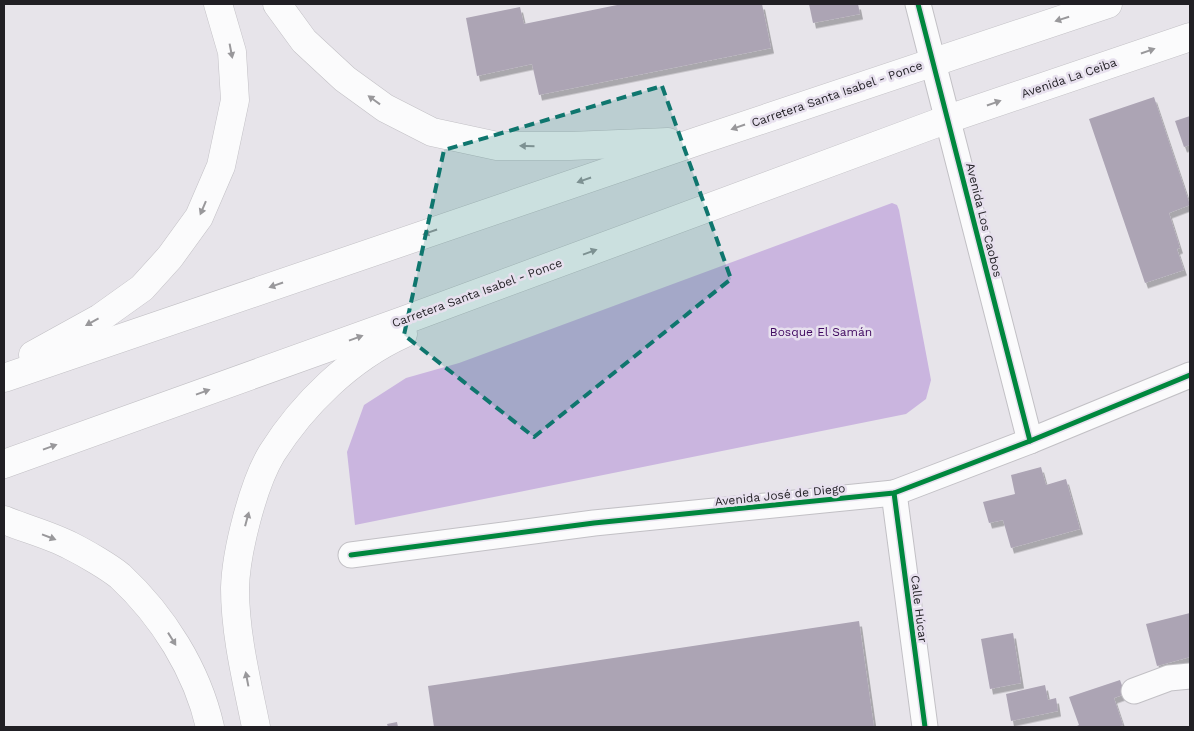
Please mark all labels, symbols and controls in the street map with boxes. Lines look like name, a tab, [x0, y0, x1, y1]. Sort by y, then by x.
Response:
one-way arrow	[1054, 15, 1069, 23]
one-way arrow	[227, 43, 235, 59]
one-way arrow	[1141, 47, 1156, 55]
street label: Avenida La Ceiba	[1019, 55, 1119, 101]
street label: Carretera Santa Isabel - Ponce	[750, 58, 924, 130]
one-way arrow	[367, 95, 381, 105]
one-way arrow	[987, 99, 1002, 107]
one-way arrow	[730, 124, 745, 132]
one-way arrow	[518, 142, 534, 150]
street label: Avenida Los Caobos	[963, 161, 1005, 279]
one-way arrow	[576, 177, 591, 184]
one-way arrow	[199, 201, 207, 215]
one-way arrow	[422, 229, 437, 237]
one-way arrow	[583, 248, 598, 255]
street label: Carretera Santa Isabel - Ponce	[390, 256, 564, 330]
one-way arrow	[269, 282, 284, 289]
one-way arrow	[85, 318, 98, 327]
park label: Bosque El Samán	[770, 325, 872, 339]
one-way arrow	[348, 333, 363, 341]
one-way arrow	[195, 388, 210, 395]
one-way arrow	[42, 443, 57, 450]
street label: Avenida José de Diego	[714, 481, 846, 509]
one-way arrow	[244, 512, 252, 527]
one-way arrow	[42, 534, 57, 542]
street label: Calle Húcar	[908, 574, 930, 644]
one-way arrow	[167, 632, 176, 645]
one-way arrow	[242, 671, 250, 687]

